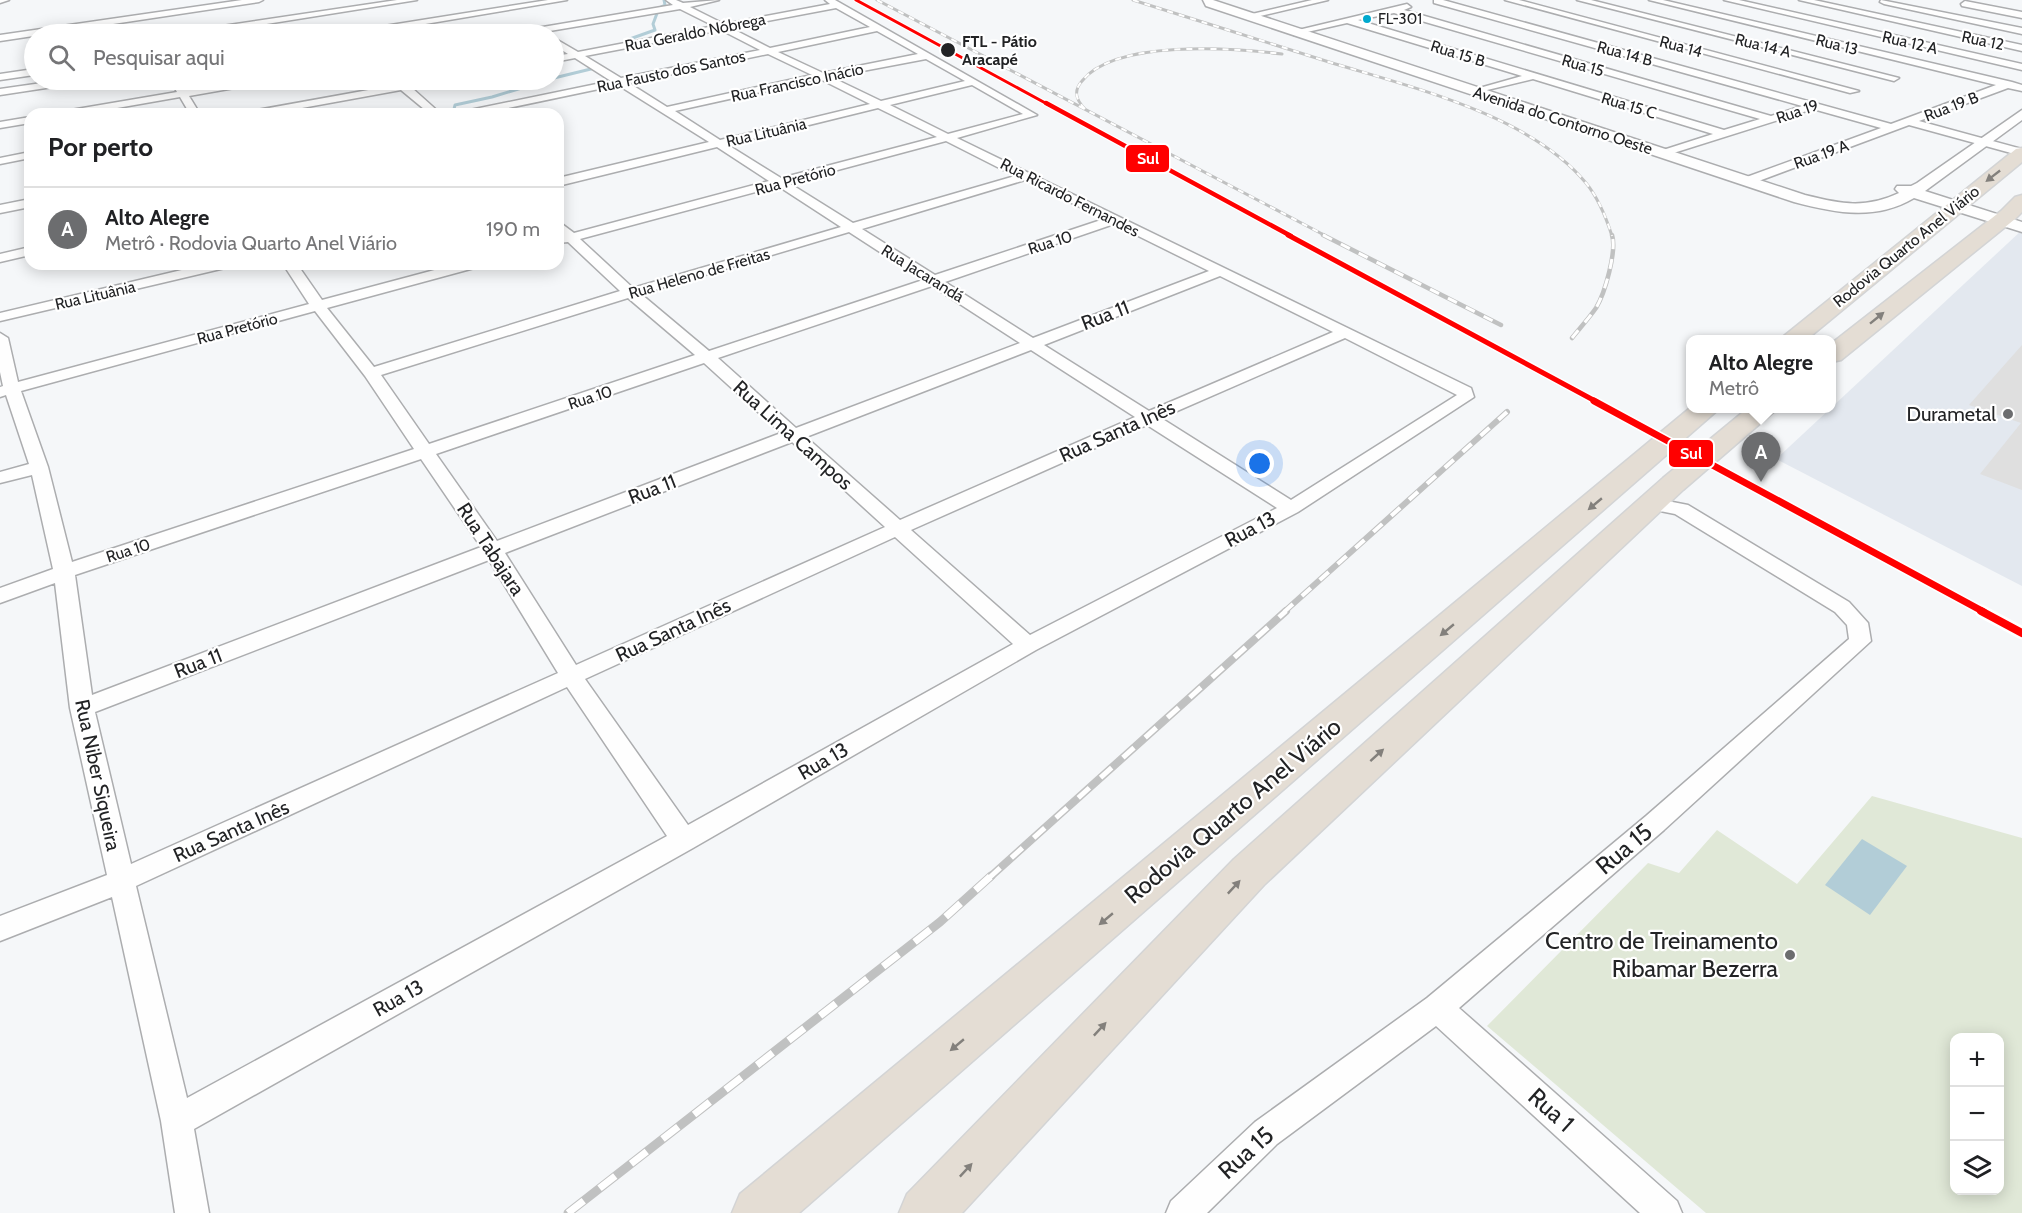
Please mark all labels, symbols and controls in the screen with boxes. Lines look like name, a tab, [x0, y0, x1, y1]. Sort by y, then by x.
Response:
street label: Rua Geraldo Nóbrega	[623, 9, 767, 55]
place label: FL-301	[1378, 10, 1422, 28]
marker: FL-301	[1361, 13, 1373, 25]
search box	[24, 24, 564, 90]
street label: Rua 12 A	[1880, 27, 1940, 58]
street label: Rua 12	[1960, 27, 2006, 54]
street label: Rua 14 A	[1733, 29, 1793, 62]
street label: Rua 13	[1814, 30, 1860, 59]
place label: FTL - Pátio Aracapé	[962, 32, 1037, 69]
street label: Rua 14	[1657, 32, 1704, 61]
street label: Rua 15 B	[1428, 36, 1488, 71]
street label: Rua 14 B	[1595, 37, 1655, 70]
icon: search	[45, 41, 78, 74]
marker: FTL - Pátio Aracapé	[939, 41, 957, 59]
text: Pesquisar aqui	[93, 44, 225, 71]
street label: Rua Fausto dos Santos	[595, 46, 748, 97]
street label: Rua 15	[1560, 50, 1606, 81]
street label: Rua Francisco Inácio	[729, 59, 865, 106]
street label: Avenida do Contorno Oeste	[1471, 82, 1655, 158]
street label: Rua 19 B	[1921, 87, 1981, 125]
street label: Rua 15 C	[1599, 88, 1659, 123]
street label: Rua 19	[1774, 95, 1821, 128]
street label: Rua Lituânia	[724, 114, 809, 151]
text: Por perto	[48, 131, 153, 163]
street label: Rua 19 A	[1791, 136, 1851, 173]
line badge: Sul	[1125, 144, 1170, 173]
text: Sul	[1137, 149, 1159, 168]
street label: Rua Ricardo Fernandes	[997, 154, 1143, 241]
street label: Rua Pretório	[753, 160, 838, 199]
one-way arrow	[1985, 169, 2000, 181]
street label: Rodovia Quarto Anel Viário	[1829, 181, 1983, 311]
text: Alto Alegre	[105, 204, 209, 231]
text: A	[61, 217, 74, 241]
text: 190 m	[486, 217, 540, 241]
street label: Rua 10	[1026, 226, 1075, 259]
text: Metrô · Rodovia Quarto Anel Viário	[105, 231, 397, 255]
street label: Rua Jacarandá	[878, 241, 968, 306]
street label: Rua Heleno de Freitas	[626, 244, 772, 303]
street label: Rua Lituânia	[53, 277, 138, 314]
street label: Rua 11	[1078, 295, 1132, 335]
street label: Rua Pretório	[195, 309, 280, 348]
one-way arrow	[1869, 312, 1885, 325]
popup	[1686, 335, 1836, 413]
text: Alto Alegre	[1709, 349, 1813, 376]
street label: Rua Lima Campos	[728, 375, 858, 495]
text: Metrô	[1709, 376, 1759, 400]
street label: Rua 10	[566, 381, 615, 414]
street label: Rua Santa Inês	[1055, 395, 1179, 467]
place label: Durametal	[1906, 402, 1996, 426]
marker: Durametal	[2001, 407, 2015, 421]
pin: A	[1742, 432, 1780, 482]
line badge: Sul	[1668, 439, 1714, 468]
text: Sul	[1680, 444, 1702, 463]
your location	[1245, 449, 1274, 478]
street label: Rua 11	[625, 469, 679, 509]
one-way arrow	[1587, 497, 1603, 510]
street label: Rua Tabajara	[452, 498, 530, 600]
street label: Rua 13	[1221, 506, 1279, 552]
street label: Rua 10	[104, 534, 153, 567]
street label: Rua Santa Inês	[612, 593, 734, 667]
one-way arrow	[1440, 623, 1455, 636]
street label: Rua 11	[171, 643, 225, 683]
street label: Rua Niber Siqueira	[70, 697, 126, 853]
street label: Rodovia Quarto Anel Viário	[1119, 712, 1347, 910]
street label: Rua 13	[794, 737, 852, 785]
one-way arrow	[1370, 748, 1384, 762]
street label: Rua Santa Inês	[169, 795, 293, 867]
street label: Rua 15	[1590, 817, 1658, 880]
one-way arrow	[1227, 880, 1241, 894]
one-way arrow	[1099, 912, 1114, 925]
place label: Centro de Treinamento Ribamar Bezerra	[1545, 926, 1778, 983]
marker: Centro de Treinamento Ribamar Bezerra	[1783, 948, 1797, 962]
street label: Rua 13	[369, 974, 427, 1022]
one-way arrow	[1093, 1022, 1107, 1036]
map controls	[1950, 1033, 2004, 1195]
button: +	[1950, 1033, 2004, 1087]
one-way arrow	[950, 1038, 965, 1051]
street label: Rua 1	[1522, 1082, 1580, 1138]
button: −	[1950, 1087, 2004, 1141]
street label: Rua 15	[1212, 1120, 1279, 1185]
button: layers	[1950, 1141, 2004, 1195]
one-way arrow	[959, 1164, 973, 1178]

